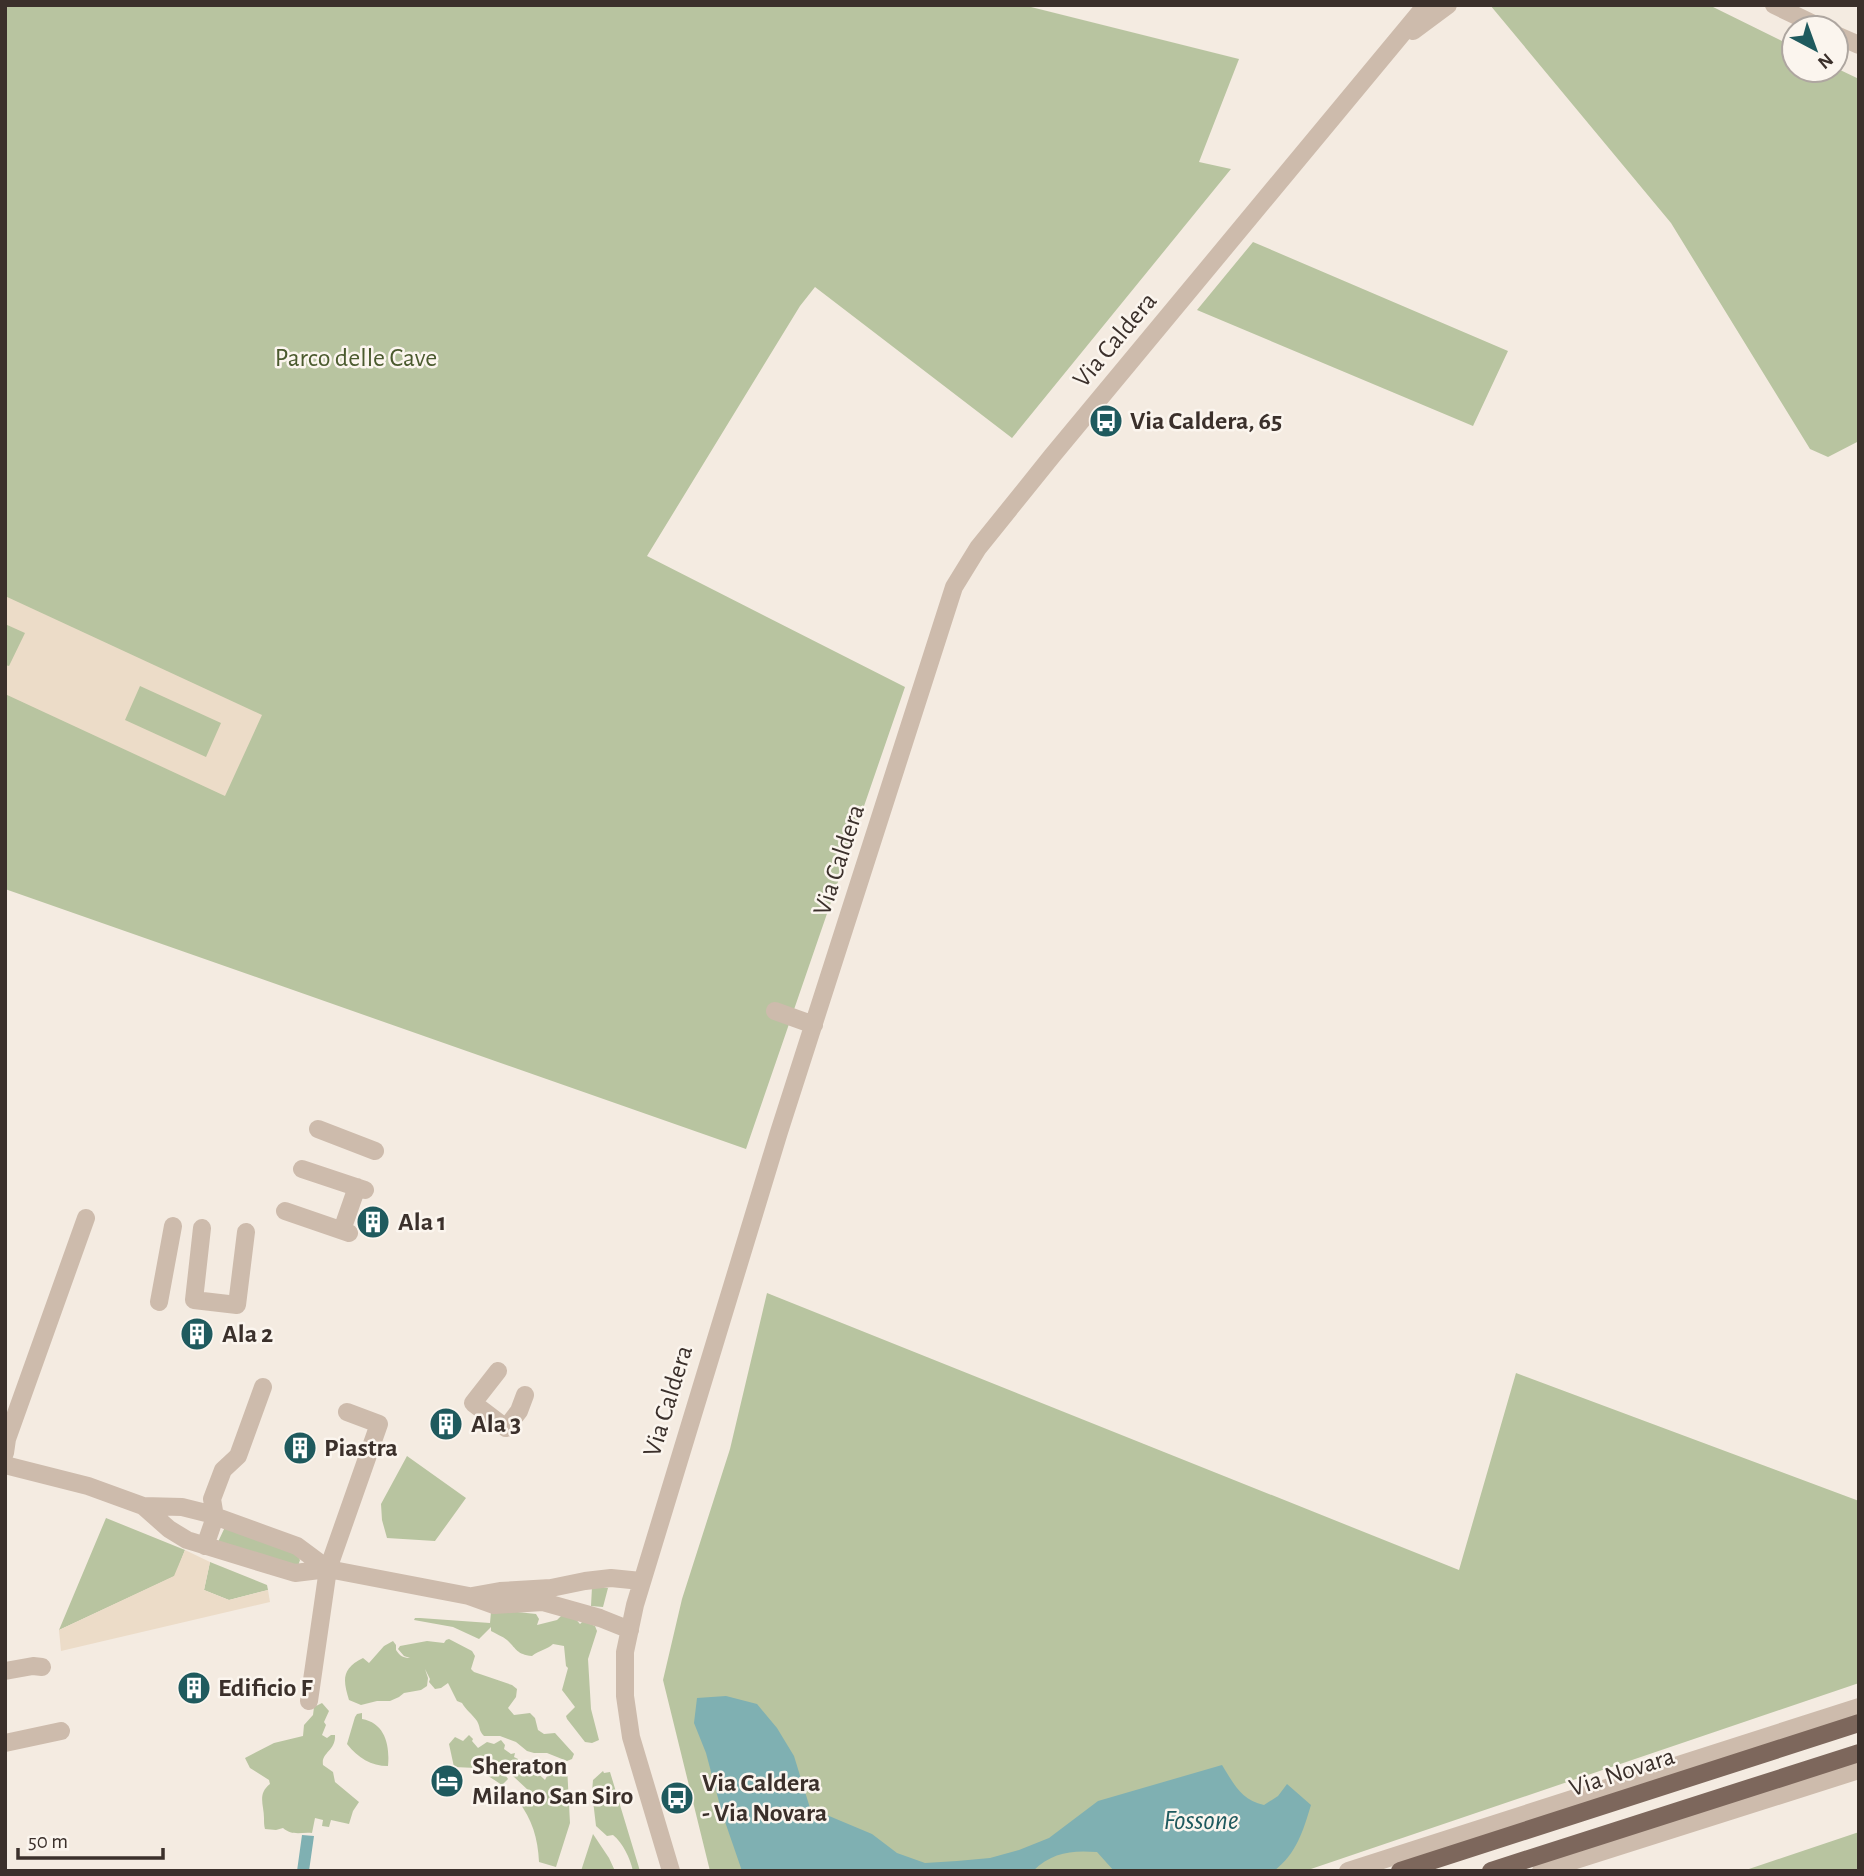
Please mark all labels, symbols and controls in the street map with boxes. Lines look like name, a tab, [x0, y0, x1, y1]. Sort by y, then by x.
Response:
north arrow	[1780, 14, 1850, 84]
text: N	[1814, 49, 1836, 72]
street label: Via Caldera	[1068, 288, 1162, 392]
park label: Parco delle Cave	[275, 345, 437, 371]
bus stop icon: Via Caldera, 65	[1087, 402, 1125, 440]
place label: Via Caldera, 65	[1130, 408, 1282, 434]
street label: Via Caldera	[809, 801, 869, 919]
building icon: Ala 1	[354, 1203, 392, 1241]
place label: Ala 1	[398, 1209, 446, 1235]
building icon: Ala 2	[178, 1315, 216, 1353]
place label: Ala 2	[222, 1321, 273, 1347]
street label: Via Caldera	[639, 1342, 697, 1460]
building icon: Ala 3	[427, 1405, 465, 1443]
place label: Ala 3	[471, 1411, 521, 1437]
building icon: Piastra	[281, 1429, 319, 1467]
place label: Piastra	[324, 1435, 398, 1461]
building icon: Edificio F	[175, 1669, 213, 1707]
place label: Edificio F	[218, 1675, 313, 1701]
street label: Via Novara	[1566, 1743, 1678, 1801]
place label: Sheraton Milano San Siro	[472, 1753, 634, 1809]
hotel icon: Sheraton Milano San Siro	[428, 1762, 466, 1800]
place label: Via Caldera - Via Novara	[702, 1770, 827, 1826]
bus stop icon: Via Caldera - Via Novara	[658, 1779, 696, 1817]
water label: Fossone	[1163, 1807, 1239, 1835]
scale bar	[18, 1816, 163, 1860]
text: 50 m	[28, 1831, 68, 1852]

